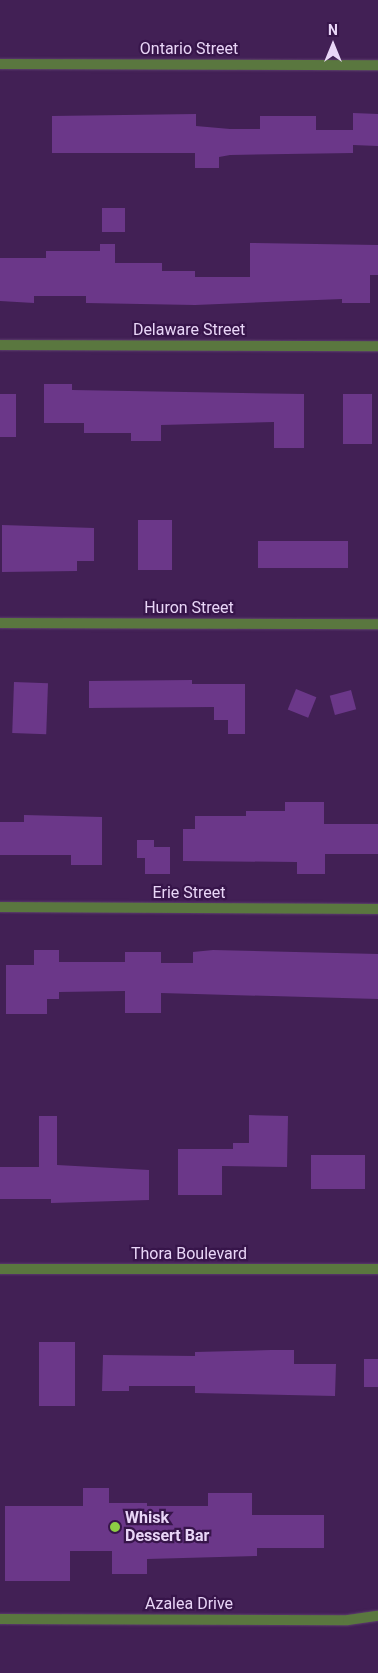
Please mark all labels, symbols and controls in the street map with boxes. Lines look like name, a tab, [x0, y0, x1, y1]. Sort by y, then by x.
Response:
north arrow	[308, 20, 358, 70]
text: N	[328, 22, 338, 38]
street label: Ontario Street	[140, 39, 238, 59]
street label: Delaware Street	[133, 320, 245, 340]
street label: Huron Street	[144, 598, 234, 618]
street label: Erie Street	[152, 883, 226, 903]
street label: Thora Boulevard	[131, 1244, 247, 1264]
place label: Whisk Dessert Bar	[125, 1508, 209, 1546]
marker: Whisk Dessert Bar	[109, 1521, 121, 1533]
street label: Azalea Drive	[145, 1594, 233, 1614]

